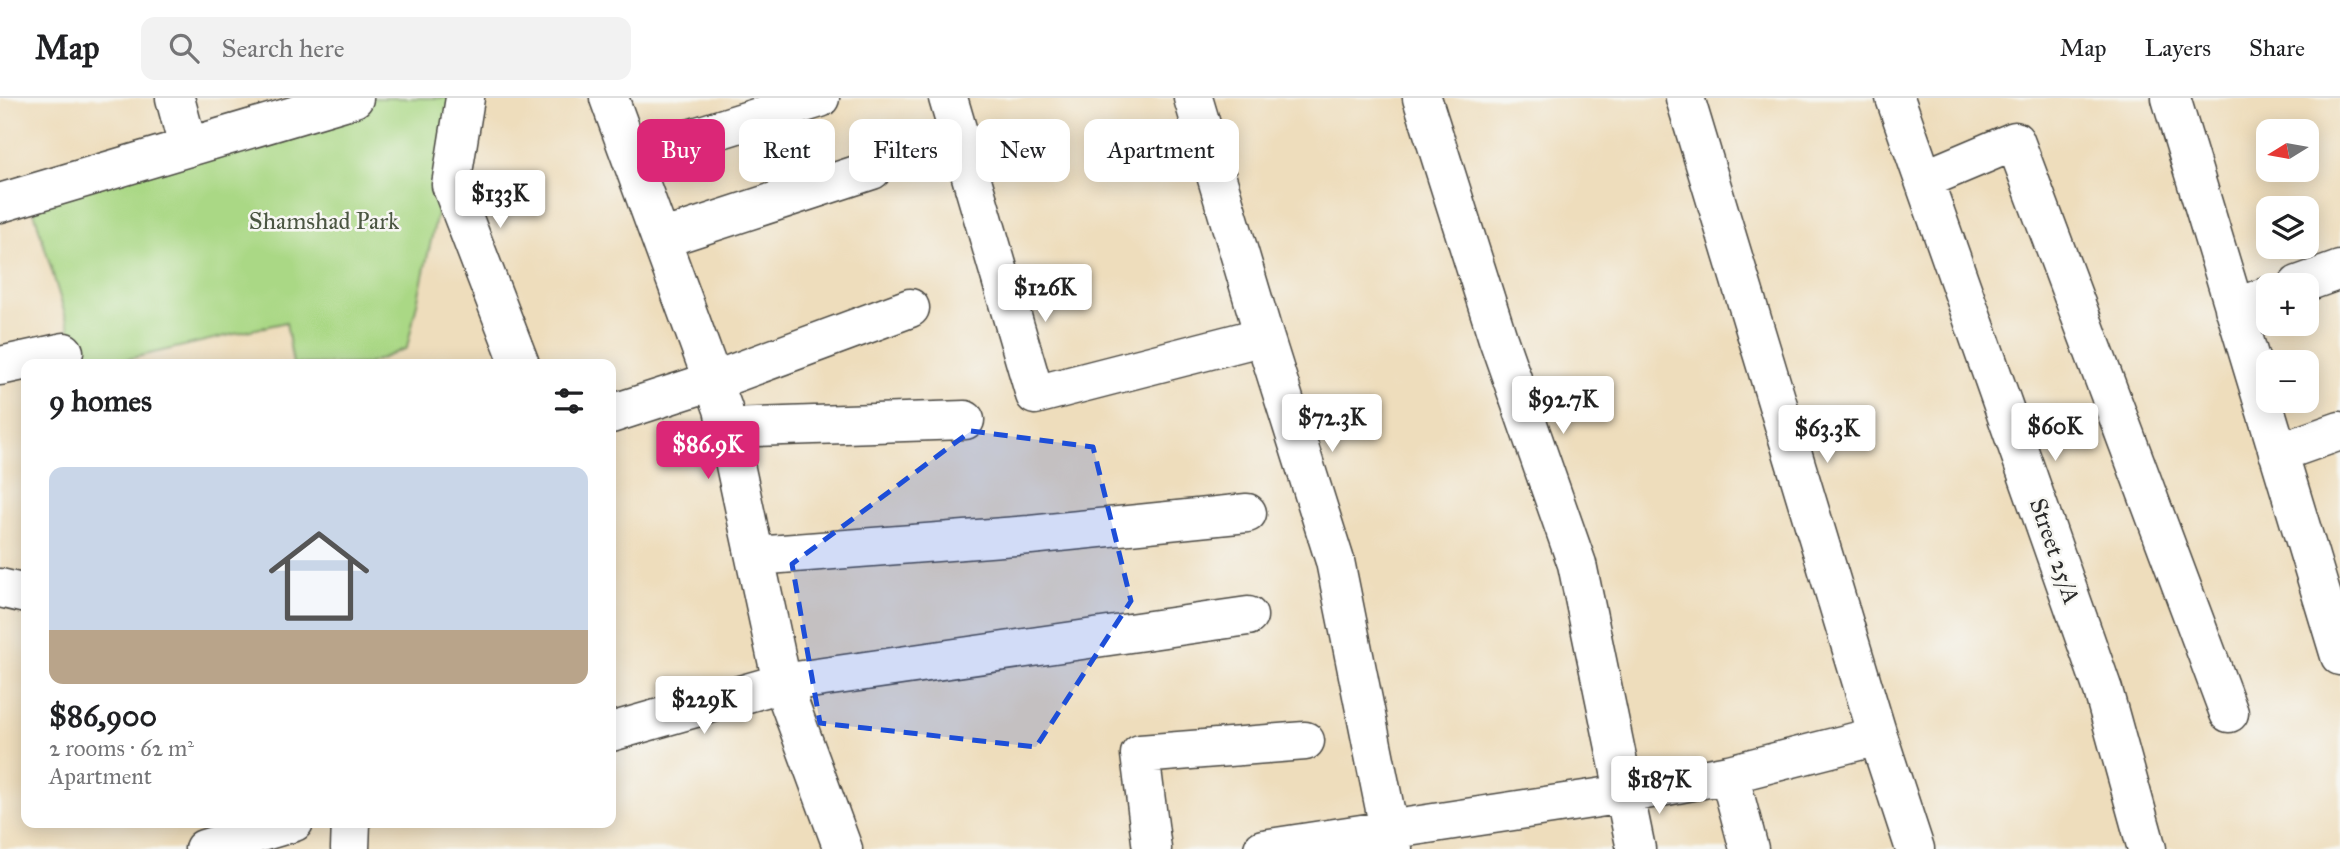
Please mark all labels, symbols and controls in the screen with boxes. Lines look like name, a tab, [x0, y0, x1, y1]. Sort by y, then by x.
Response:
search box	[141, 17, 631, 80]
text: Map	[35, 28, 99, 68]
icon: search	[165, 29, 203, 67]
text: Search here	[221, 32, 345, 64]
text: Map	[2060, 33, 2107, 63]
text: Layers	[2145, 33, 2211, 63]
text: Share	[2249, 33, 2305, 63]
chip: Buy	[637, 119, 725, 182]
chip: Rent	[739, 119, 835, 182]
chip: Filters	[849, 119, 962, 182]
chip: New	[976, 119, 1070, 182]
chip: Apartment	[1084, 119, 1239, 182]
north arrow	[2256, 119, 2319, 182]
map controls	[2256, 119, 2319, 413]
pin: $133K	[451, 170, 549, 230]
text: $133K	[471, 179, 529, 207]
button: layers	[2256, 196, 2319, 259]
park label: Shamshad Park	[249, 206, 400, 236]
pin: $126K	[996, 264, 1094, 324]
text: $126K	[1014, 273, 1076, 301]
button: +	[2256, 273, 2319, 336]
button: −	[2256, 350, 2319, 413]
pin: $92.7K	[1506, 376, 1620, 436]
icon: filters	[550, 382, 588, 420]
text: 9 homes	[49, 383, 152, 419]
text: $92.7K	[1528, 385, 1598, 413]
pin: $72.3K	[1275, 394, 1389, 454]
text: $72.3K	[1298, 403, 1366, 431]
pin: $60K	[2014, 404, 2096, 463]
pin: $63.3K	[1770, 406, 1884, 465]
text: $60K	[2027, 412, 2083, 440]
text: $63.3K	[1794, 414, 1860, 442]
pin: $86.9K	[651, 422, 765, 481]
text: $86.9K	[672, 430, 744, 458]
street label: Street 25/A	[2023, 494, 2087, 608]
icon: home	[256, 513, 382, 639]
pin: $229K	[655, 676, 753, 736]
text: $229K	[671, 685, 737, 713]
text: $86,900	[49, 698, 157, 734]
text: 2 rooms · 62 m²	[49, 734, 194, 762]
pin: $187K	[1610, 756, 1708, 816]
text: Apartment	[49, 762, 152, 790]
text: $187K	[1627, 765, 1691, 793]

